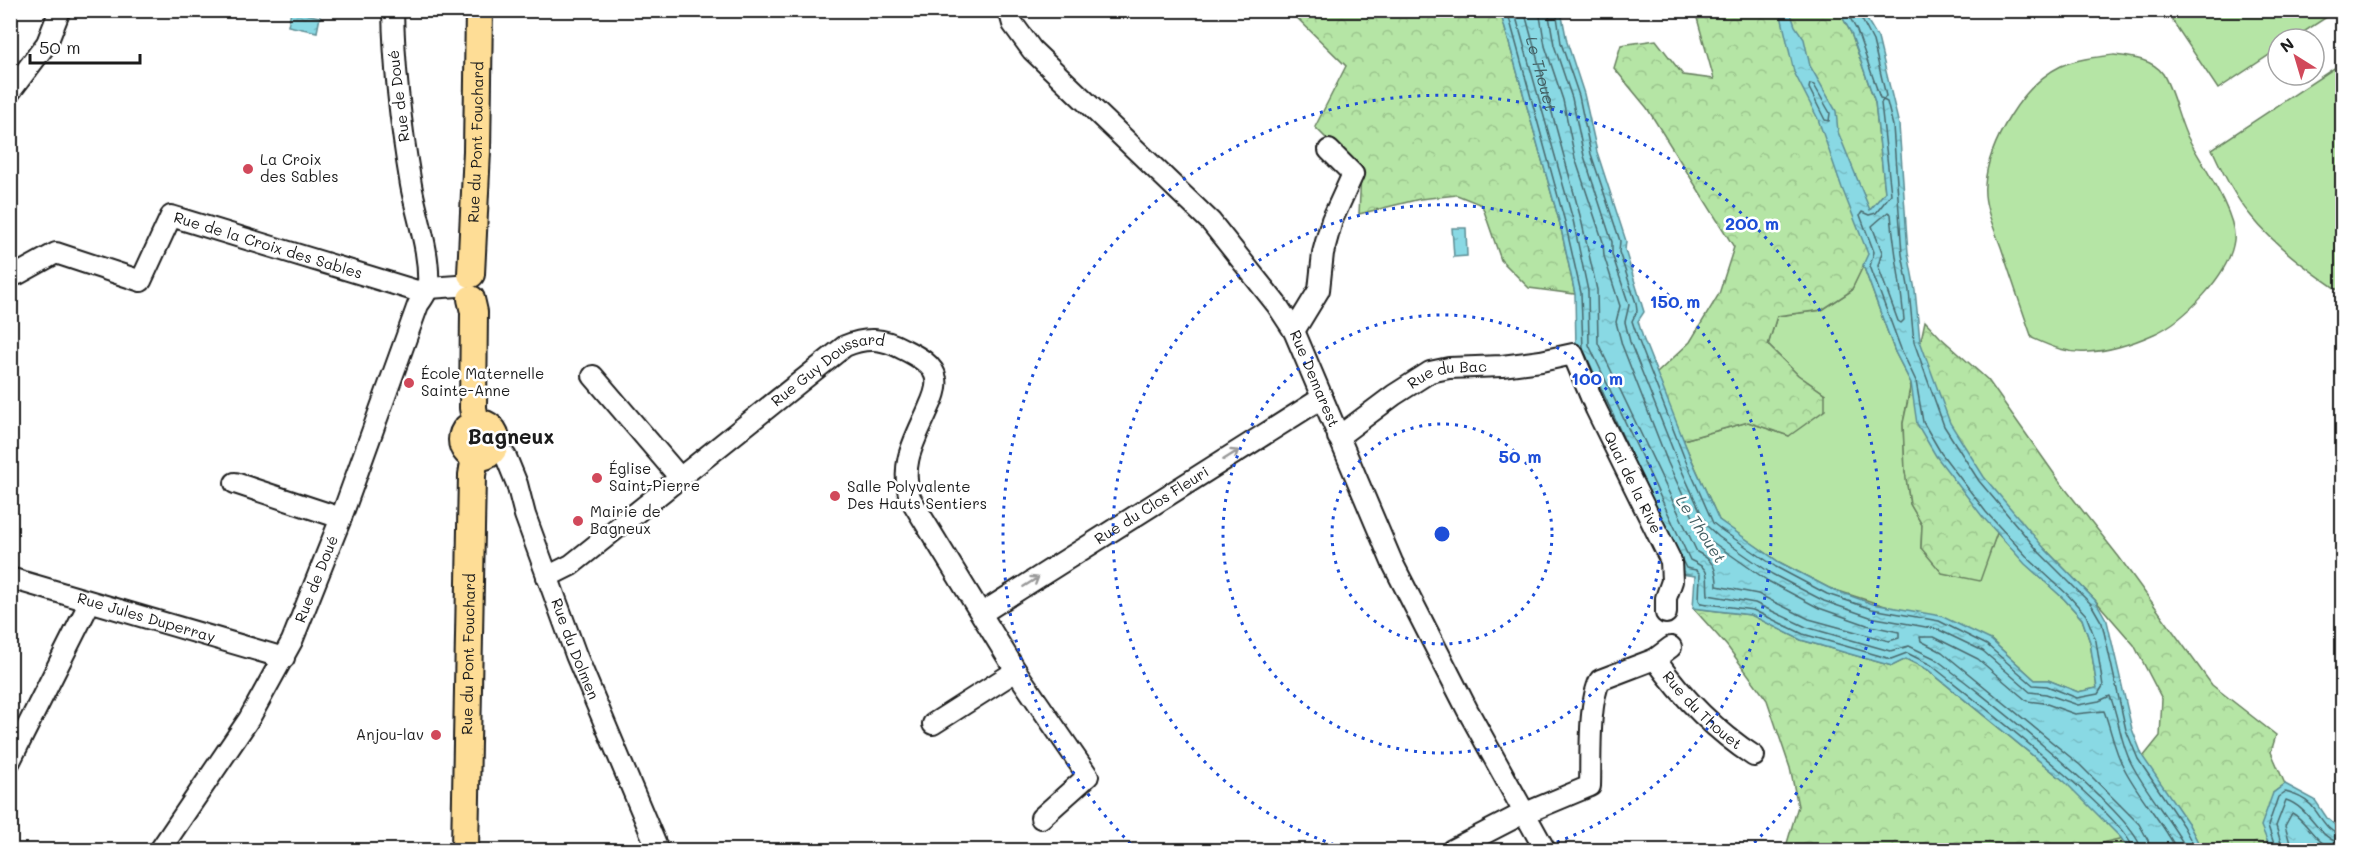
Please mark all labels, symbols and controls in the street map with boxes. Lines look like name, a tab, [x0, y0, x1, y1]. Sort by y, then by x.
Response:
scale bar	[30, 27, 140, 65]
north arrow	[2266, 27, 2326, 87]
text: N	[2275, 33, 2298, 57]
water label: Le Thouet	[1522, 34, 1562, 113]
text: 50 m	[39, 35, 81, 59]
street label: Rue de Doué	[382, 49, 414, 143]
street label: Rue du Pont Fouchard	[463, 61, 487, 223]
place label: La Croix des Sables	[260, 149, 339, 186]
marker: La Croix des Sables	[241, 162, 255, 176]
street label: Rue de la Croix des Sables	[171, 206, 365, 283]
text: 200 m	[1725, 211, 1779, 235]
text: 150 m	[1650, 289, 1700, 313]
street label: Rue Demarest	[1286, 327, 1345, 430]
street label: Rue Guy Doussard	[766, 329, 886, 410]
street label: Rue du Bac	[1403, 356, 1487, 393]
place label: École Maternelle Sainte-Anne	[421, 363, 544, 400]
text: 100 m	[1571, 366, 1623, 390]
marker: École Maternelle Sainte-Anne	[402, 376, 416, 390]
district label: Bagneux	[467, 422, 555, 449]
street label: Quai de la Rive	[1600, 428, 1667, 537]
text: 50 m	[1499, 444, 1541, 468]
one-way arrow	[1222, 448, 1239, 460]
place label: Église Saint-Pierre	[609, 458, 700, 495]
street label: Rue du Clos Fleuri	[1090, 461, 1212, 548]
marker: Église Saint-Pierre	[590, 471, 604, 485]
place label: Salle Polyvalente Des Hauts Sentiers	[847, 476, 987, 513]
marker: Salle Polyvalente Des Hauts Sentiers	[828, 489, 842, 503]
water label: Le Thouet	[1672, 491, 1731, 567]
place label: Mairie de Bagneux	[590, 501, 661, 538]
marker: Mairie de Bagneux	[571, 514, 585, 528]
centre of rings	[1432, 524, 1452, 544]
street label: Rue de Doué	[289, 532, 342, 625]
street label: Rue du Pont Fouchard	[456, 573, 479, 735]
one-way arrow	[1022, 575, 1039, 587]
street label: Rue Jules Duperray	[75, 587, 218, 647]
street label: Rue du Dolmen	[547, 595, 605, 702]
street label: Rue du Thouet	[1659, 667, 1746, 753]
place label: Anjou-lav	[356, 724, 424, 744]
marker: Anjou-lav	[429, 728, 443, 742]

